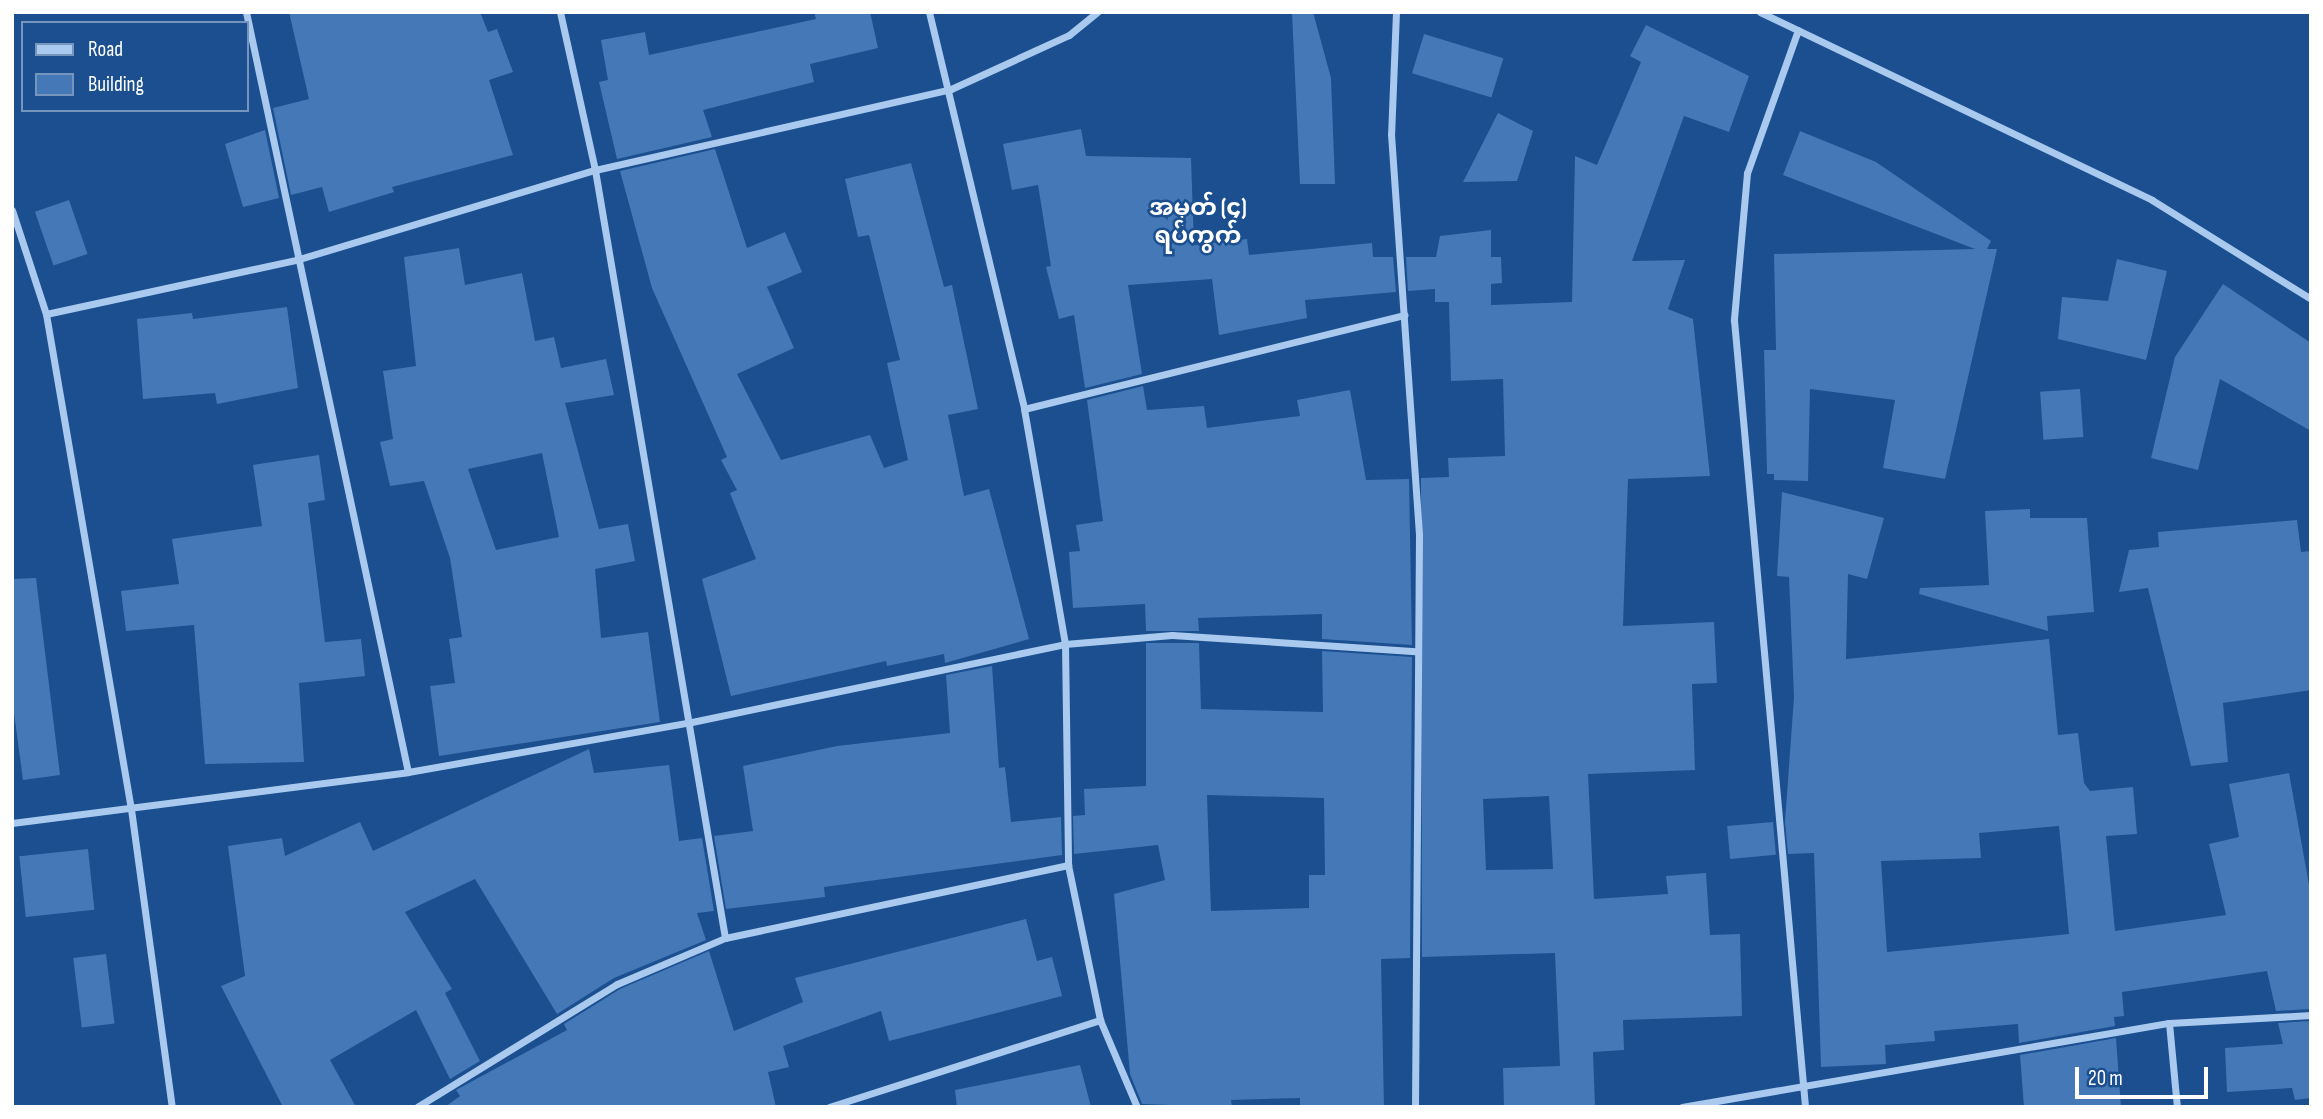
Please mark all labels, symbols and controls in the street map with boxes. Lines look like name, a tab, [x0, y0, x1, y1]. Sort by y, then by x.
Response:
legend	[21, 21, 248, 112]
text: Road	[88, 37, 123, 62]
text: Building	[88, 72, 144, 97]
district label: အမှတ် (၄) ရပ်ကွက်	[1149, 194, 1247, 250]
scale bar	[2078, 1052, 2211, 1096]
text: 20 m	[2088, 1066, 2123, 1091]

